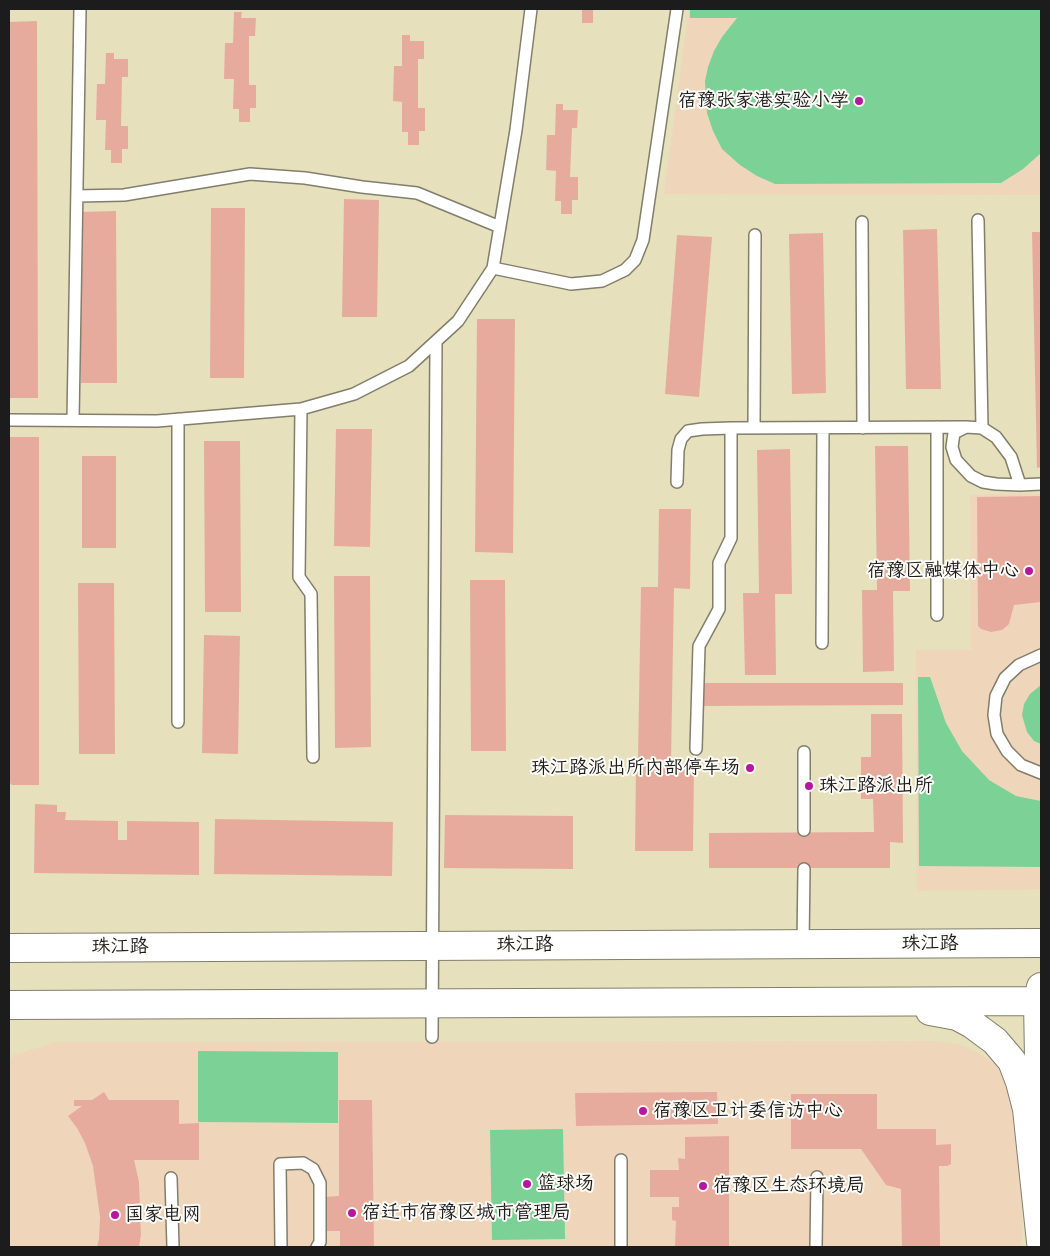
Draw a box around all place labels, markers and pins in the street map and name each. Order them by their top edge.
place label: 宿豫张家港实验小学 [678,90,849,112]
marker: 宿豫张家港实验小学 [853,95,865,107]
place label: 宿豫区融媒体中心 [867,560,1019,582]
marker: 宿豫区融媒体中心 [1023,565,1035,577]
place label: 珠江路派出所内部停车场 [531,757,740,779]
marker: 珠江路派出所内部停车场 [744,762,756,774]
place label: 珠江路派出所 [819,775,933,797]
marker: 珠江路派出所 [803,780,815,792]
place label: 宿豫区卫计委信访中心 [653,1100,843,1122]
marker: 宿豫区卫计委信访中心 [637,1105,649,1117]
place label: 篮球场 [537,1173,594,1195]
place label: 宿豫区生态环境局 [713,1175,865,1197]
marker: 篮球场 [521,1178,533,1190]
marker: 宿豫区生态环境局 [697,1180,709,1192]
place label: 宿迁市宿豫区城市管理局 [362,1202,571,1224]
place label: 国家电网 [125,1204,201,1226]
marker: 宿迁市宿豫区城市管理局 [346,1207,358,1219]
marker: 国家电网 [109,1209,121,1221]

